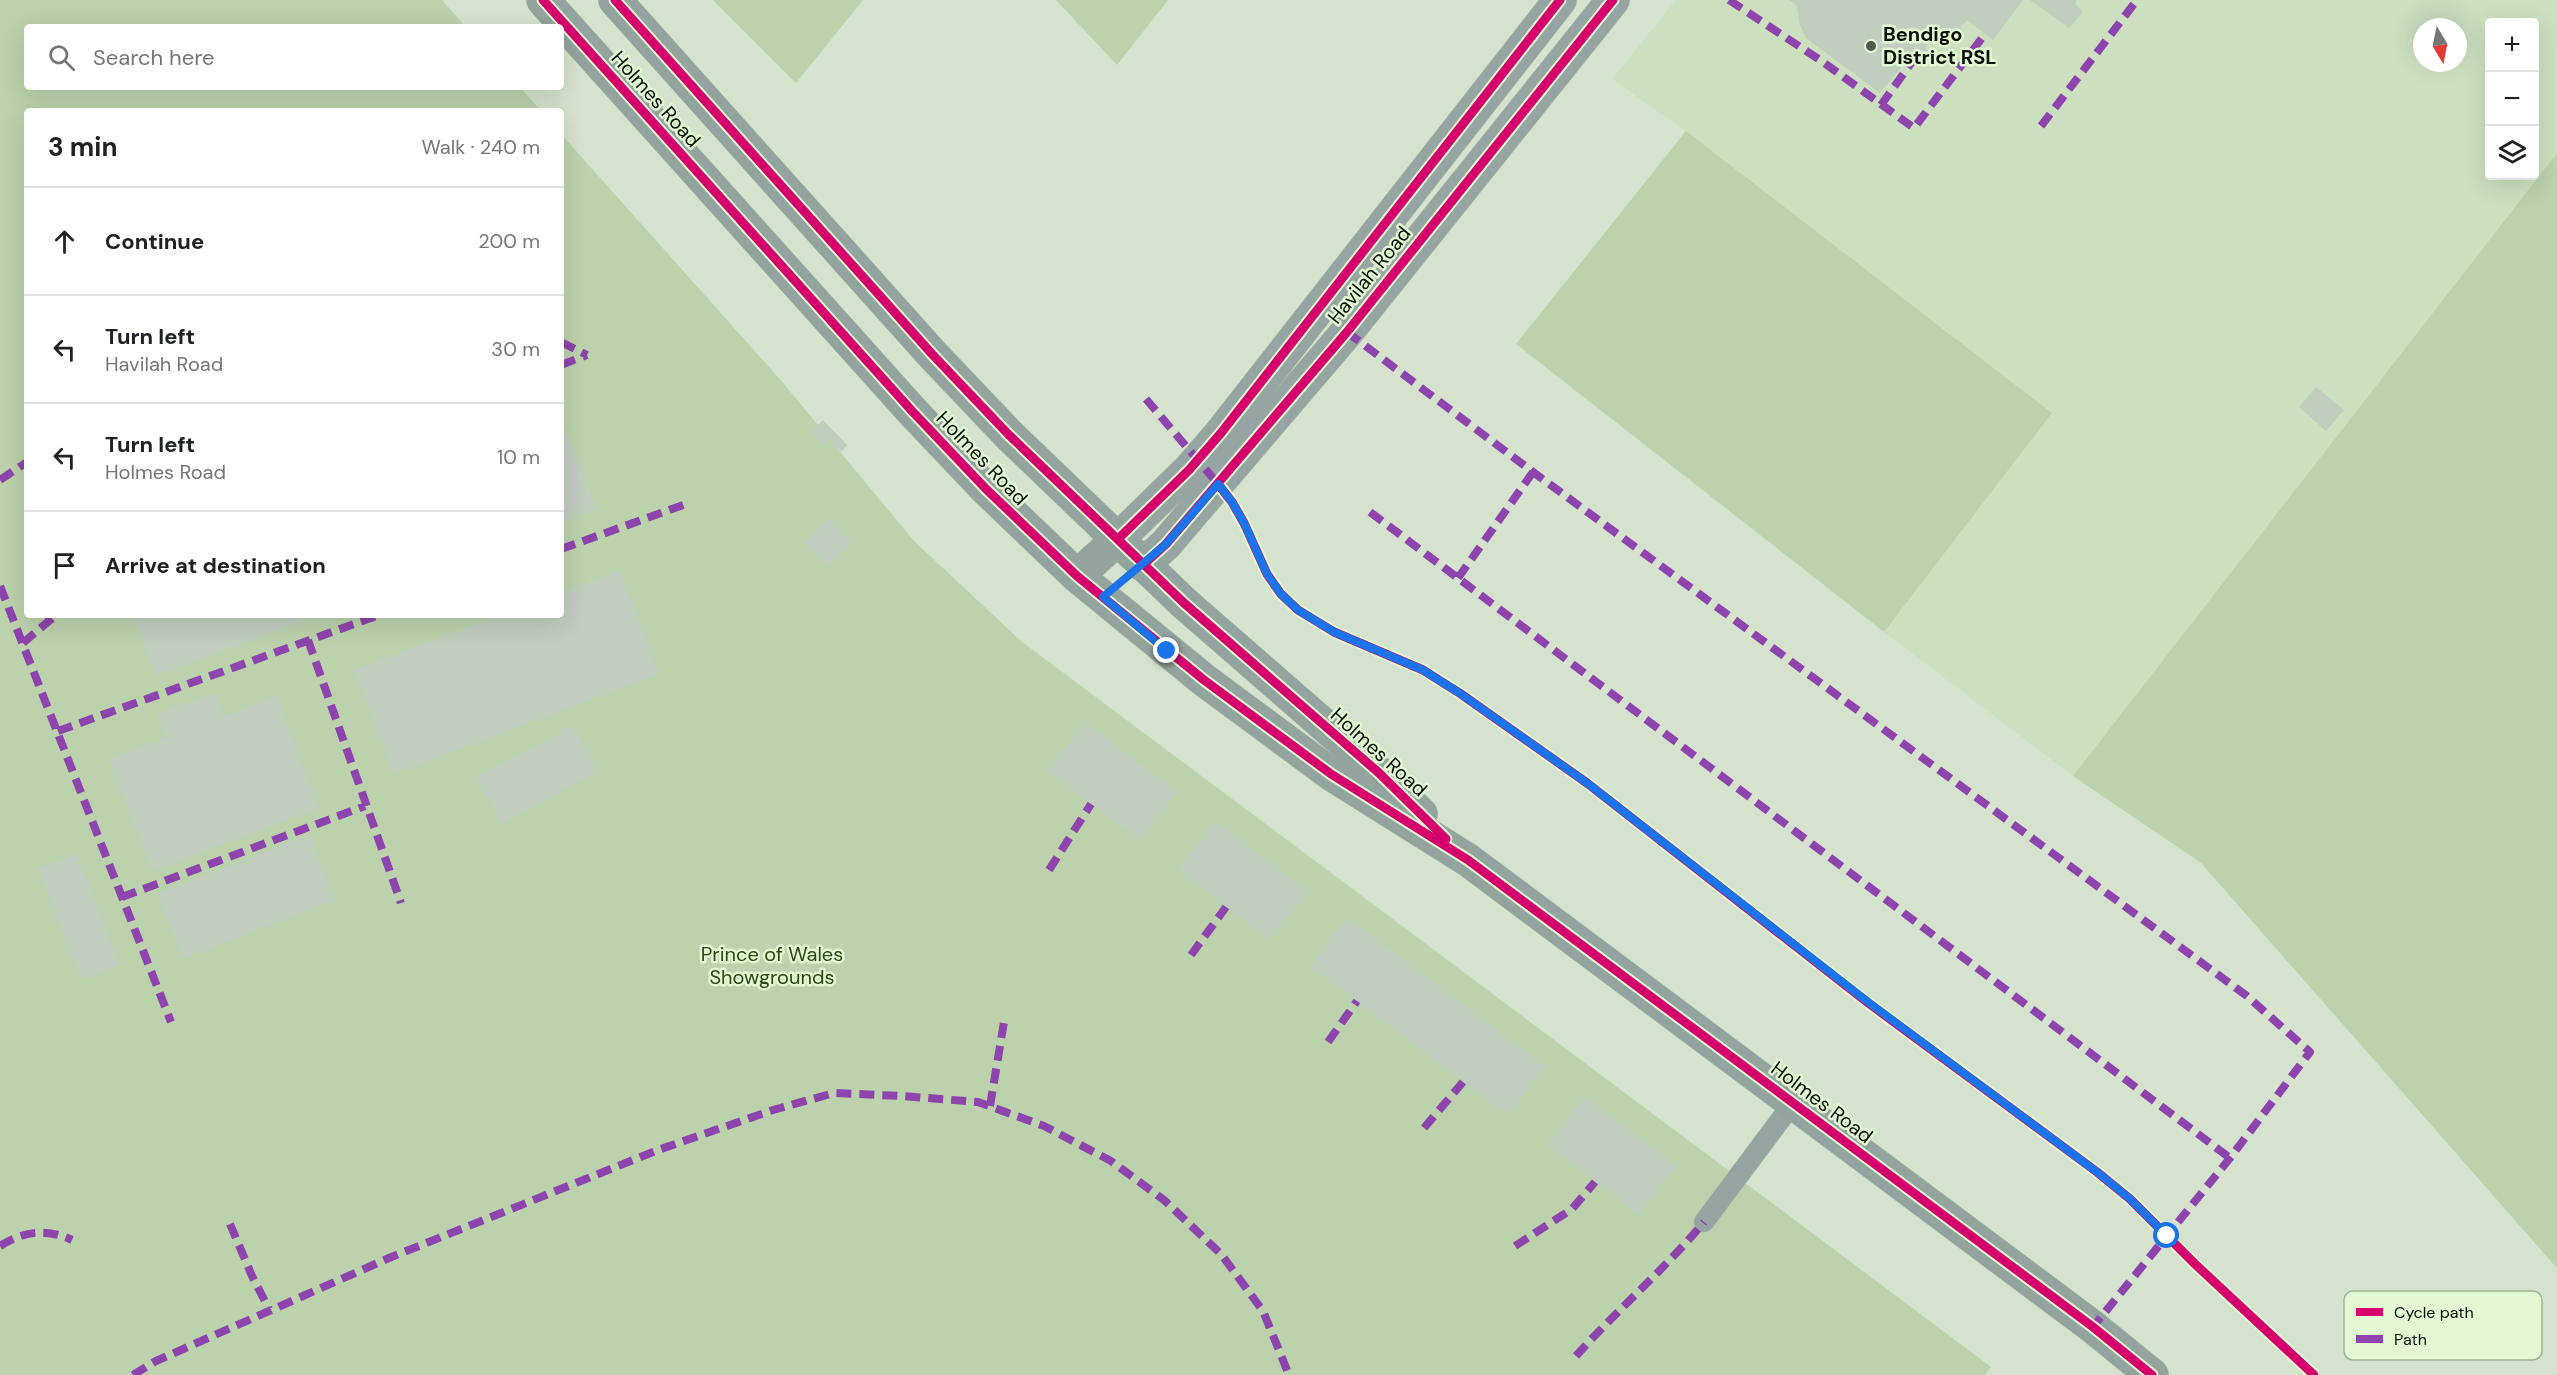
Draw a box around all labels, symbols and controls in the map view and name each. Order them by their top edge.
north arrow [2413,18,2467,72]
map controls [2485,18,2539,180]
button: + [2485,18,2539,72]
place label: Bendigo District RSL [1883,21,1997,70]
search box [24,24,564,90]
marker: Bendigo District RSL [1864,39,1878,53]
icon: search [45,41,78,74]
text: Search here [93,43,214,72]
street label: Holmes Road [606,45,706,153]
button: − [2485,72,2539,126]
button: layers [2485,126,2539,180]
text: 3 min [48,130,117,164]
text: Walk · 240 m [421,134,540,160]
street label: Havilah Road [1322,221,1416,329]
icon: ahead [48,225,81,258]
text: Continue [105,227,204,256]
text: 200 m [478,228,540,254]
text: Turn left [105,322,195,351]
icon: left [48,333,81,366]
text: 30 m [491,336,540,362]
text: Havilah Road [105,351,223,377]
street label: Holmes Road [931,405,1033,511]
text: Turn left [105,430,195,459]
icon: left [48,441,81,474]
text: 10 m [497,444,540,470]
text: Holmes Road [105,459,226,485]
icon: arrive [48,549,81,582]
text: Arrive at destination [105,551,326,580]
route end [1153,637,1179,663]
street label: Holmes Road [1325,702,1433,802]
park label: Prince of Wales Showgrounds [701,941,843,990]
street label: Holmes Road [1766,1055,1878,1149]
route start [2153,1222,2179,1248]
legend [2344,1291,2542,1360]
text: Cycle path [2394,1302,2474,1323]
text: Path [2394,1329,2427,1350]

